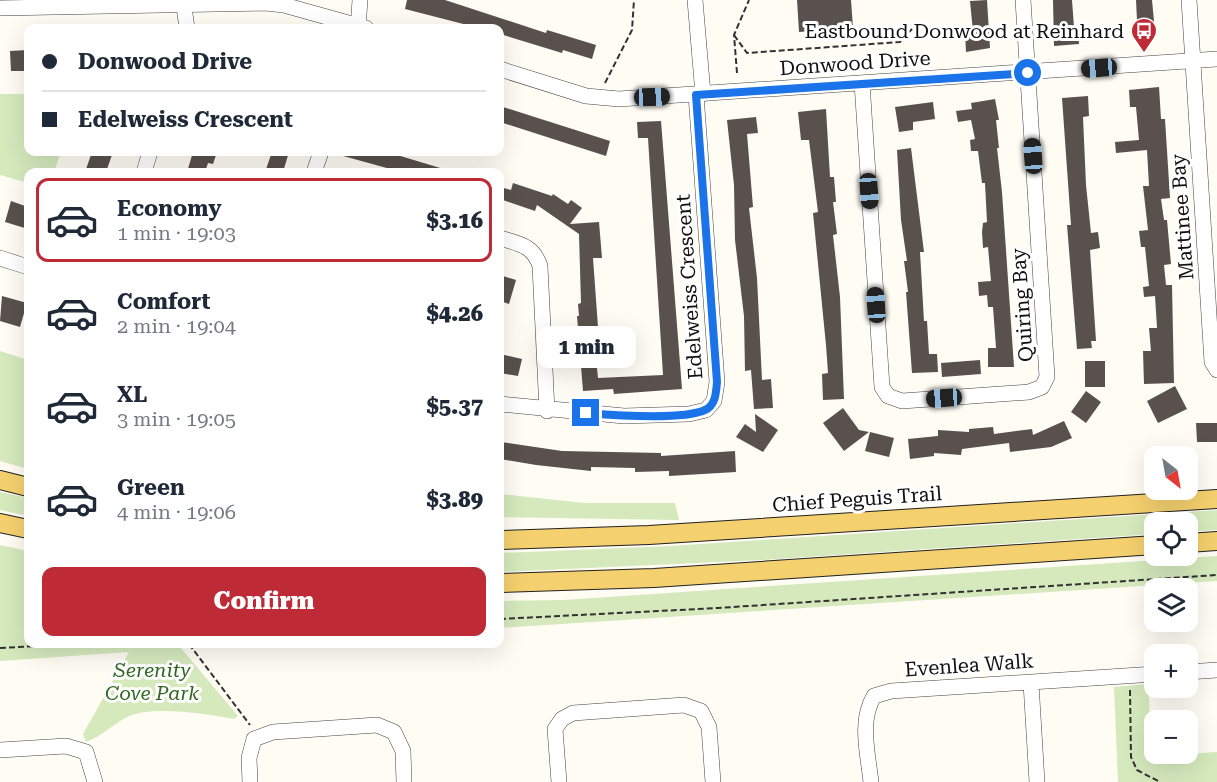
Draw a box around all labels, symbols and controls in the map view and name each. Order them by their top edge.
bus stop icon: Eastbound Donwood at Reinhard [1129,16,1159,54]
place label: Eastbound Donwood at Reinhard [804,19,1124,43]
street label: Donwood Drive [779,46,931,80]
text: Donwood Drive [78,49,252,74]
car [1080,58,1118,78]
route start [1014,59,1041,86]
car [634,87,670,107]
text: Edelweiss Crescent [78,107,293,132]
car [1023,137,1043,175]
street label: Mattinee Bay [1166,153,1198,281]
car [859,172,879,210]
icon: car [45,193,99,247]
street label: Edelweiss Crescent [671,193,707,380]
text: Economy [117,196,221,221]
text: $3.16 [426,208,483,233]
text: 1 min · 19:03 [117,221,236,245]
street label: Quiring Bay [1006,247,1038,363]
icon: car [45,286,99,340]
car [866,286,886,324]
text: Comfort [117,289,210,314]
text: $4.26 [426,301,483,326]
text: 2 min · 19:04 [117,314,236,338]
callout: 1 min [536,326,636,368]
text: 1 min [558,335,615,359]
icon: car [45,379,99,433]
text: XL [117,382,147,407]
car [925,388,963,408]
text: $5.37 [426,394,483,419]
route end [572,399,599,426]
text: 3 min · 19:05 [117,407,236,431]
north arrow [1144,446,1198,500]
map controls [1144,446,1198,764]
icon: car [45,472,99,526]
text: Green [117,475,185,500]
street label: Chief Peguis Trail [771,481,943,517]
text: $3.89 [426,487,483,512]
text: 4 min · 19:06 [117,500,236,524]
button: locate [1144,512,1198,566]
button: Confirm [42,567,486,636]
button: layers [1144,578,1198,632]
button: + [1144,644,1198,698]
street label: Evenlea Walk [904,648,1035,681]
park label: Serenity Cove Park [105,658,199,705]
button: − [1144,710,1198,764]

